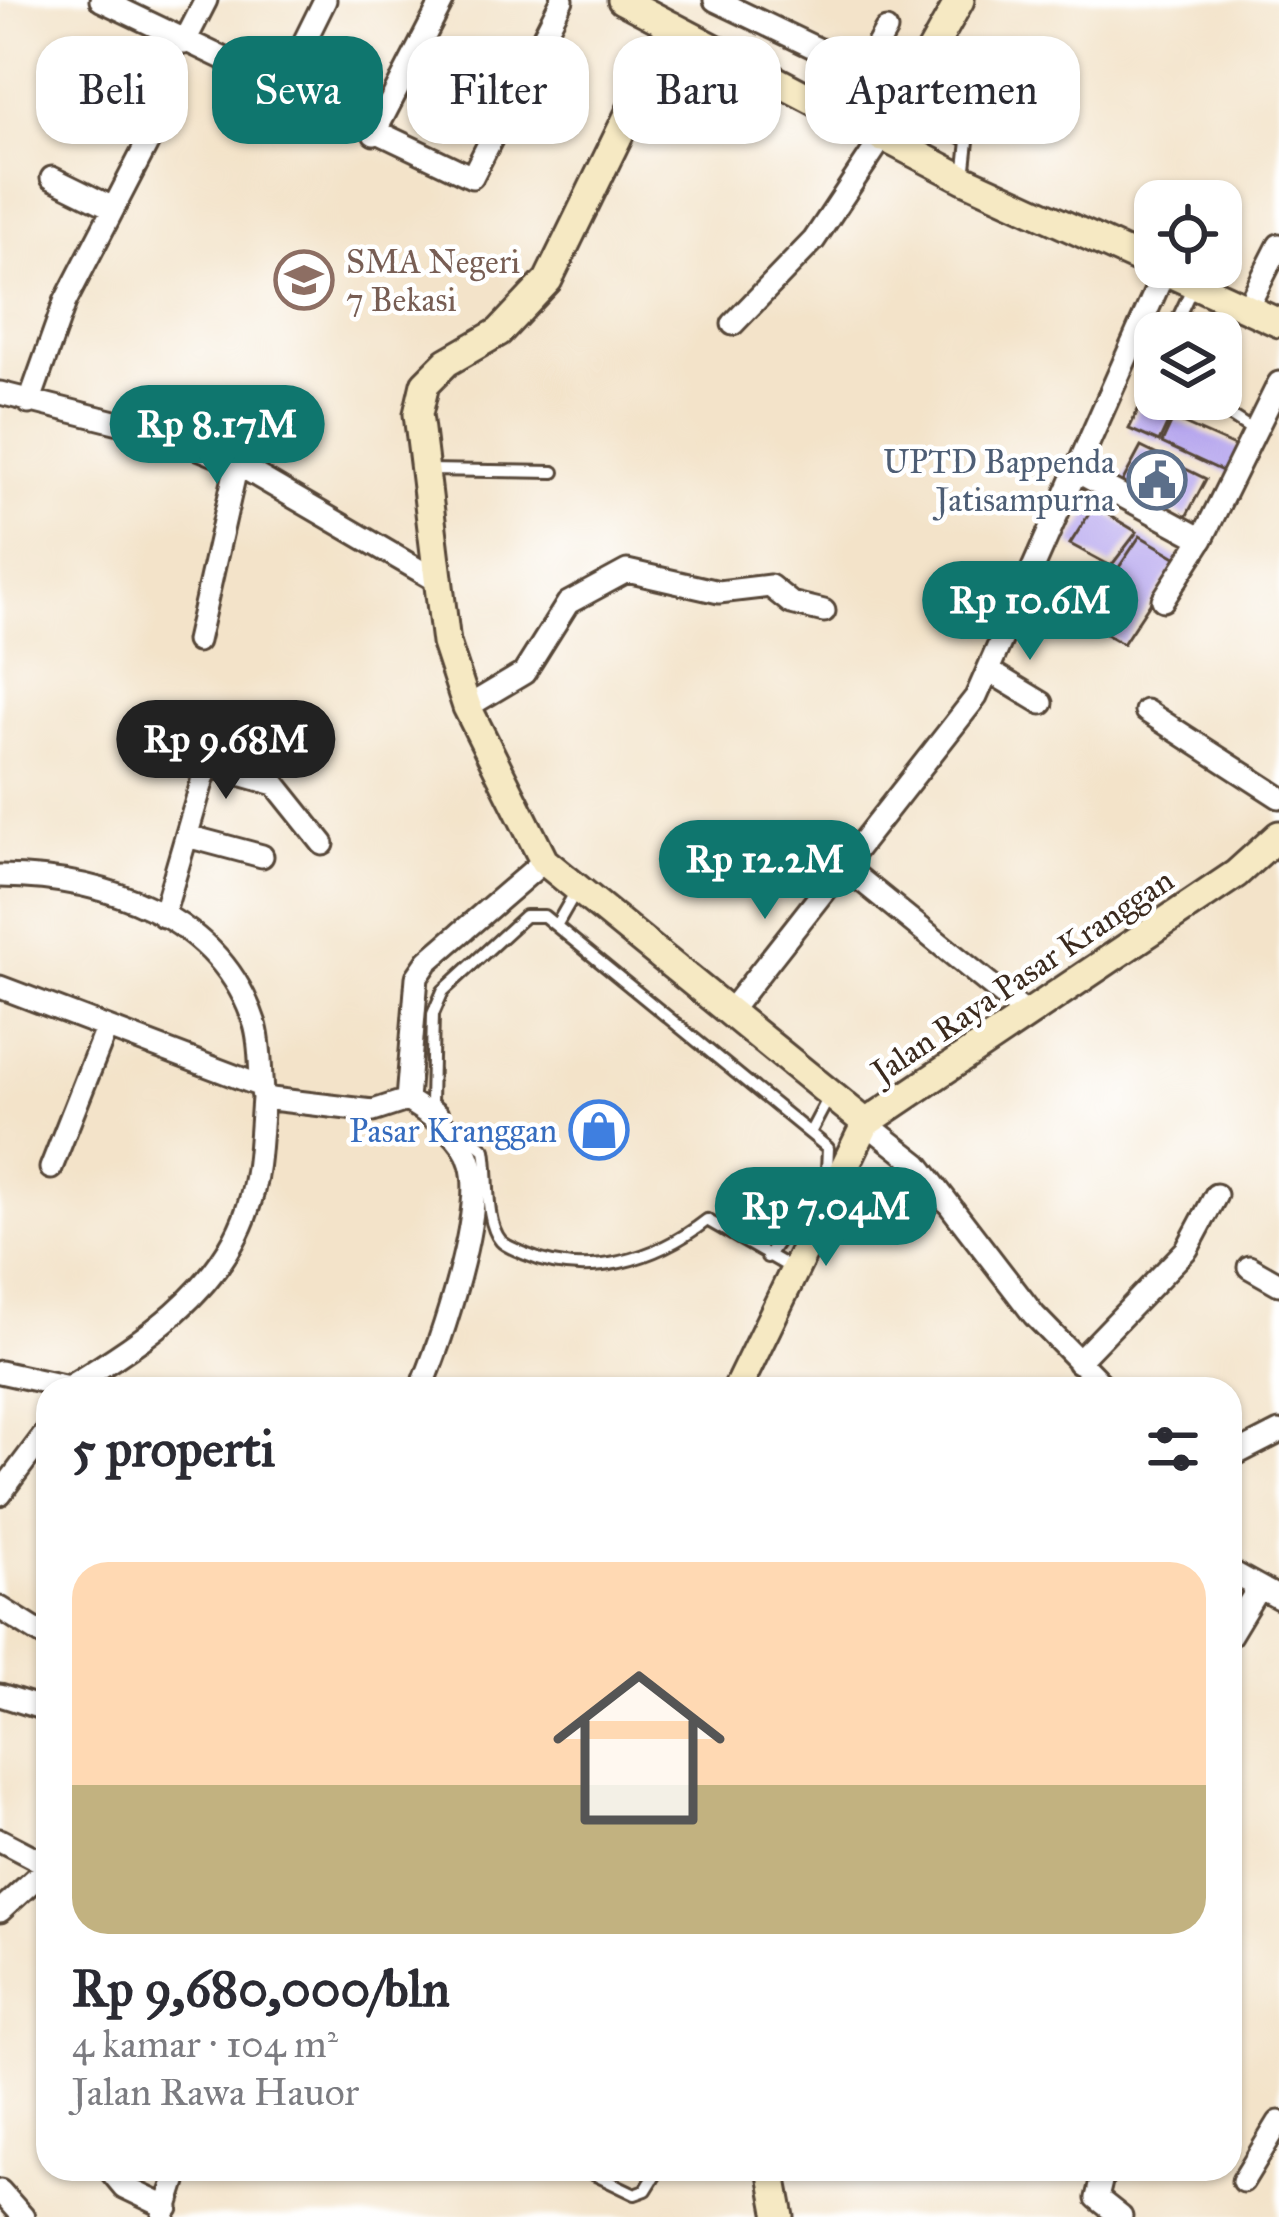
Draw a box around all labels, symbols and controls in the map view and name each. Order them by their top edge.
chip: Beli [36,36,188,144]
chip: Sewa [212,36,383,144]
chip: Filter [407,36,589,144]
chip: Baru [613,36,781,144]
chip: Apartemen [805,36,1080,144]
map controls [1134,180,1242,420]
button: locate [1134,180,1242,288]
place label: SMA Negeri 7 Bekasi [346,242,520,320]
school or university icon: SMA Negeri 7 Bekasi [273,249,335,311]
button: layers [1134,312,1242,420]
pin: Rp 8.17M [93,385,341,487]
text: Rp 8.17M [137,400,297,448]
place label: UPTD Bappenda Jatisampurna [883,442,1115,521]
public building icon: UPTD Bappenda Jatisampurna [1126,449,1188,511]
pin: Rp 10.6M [906,561,1154,663]
text: Rp 10.6M [949,576,1111,624]
pin: Rp 9.68M [102,700,350,802]
text: Rp 9.68M [143,715,309,763]
pin: Rp 12.2M [641,820,889,922]
text: Rp 12.2M [686,835,844,883]
street label: Jalan Raya Pasar Kranggan [862,860,1182,1094]
shop icon: Pasar Kranggan [568,1099,630,1161]
place label: Pasar Kranggan [349,1111,557,1151]
pin: Rp 7.04M [702,1167,950,1269]
text: Rp 7.04M [742,1182,910,1230]
icon: filters [1140,1416,1206,1482]
text: 5 properti [72,1418,275,1480]
icon: home [531,1640,747,1856]
text: Rp 9,680,000/bln [72,1958,450,2020]
text: 4 kamar · 104 m² [72,2020,338,2068]
text: Jalan Rawa Hauor [72,2068,359,2116]

